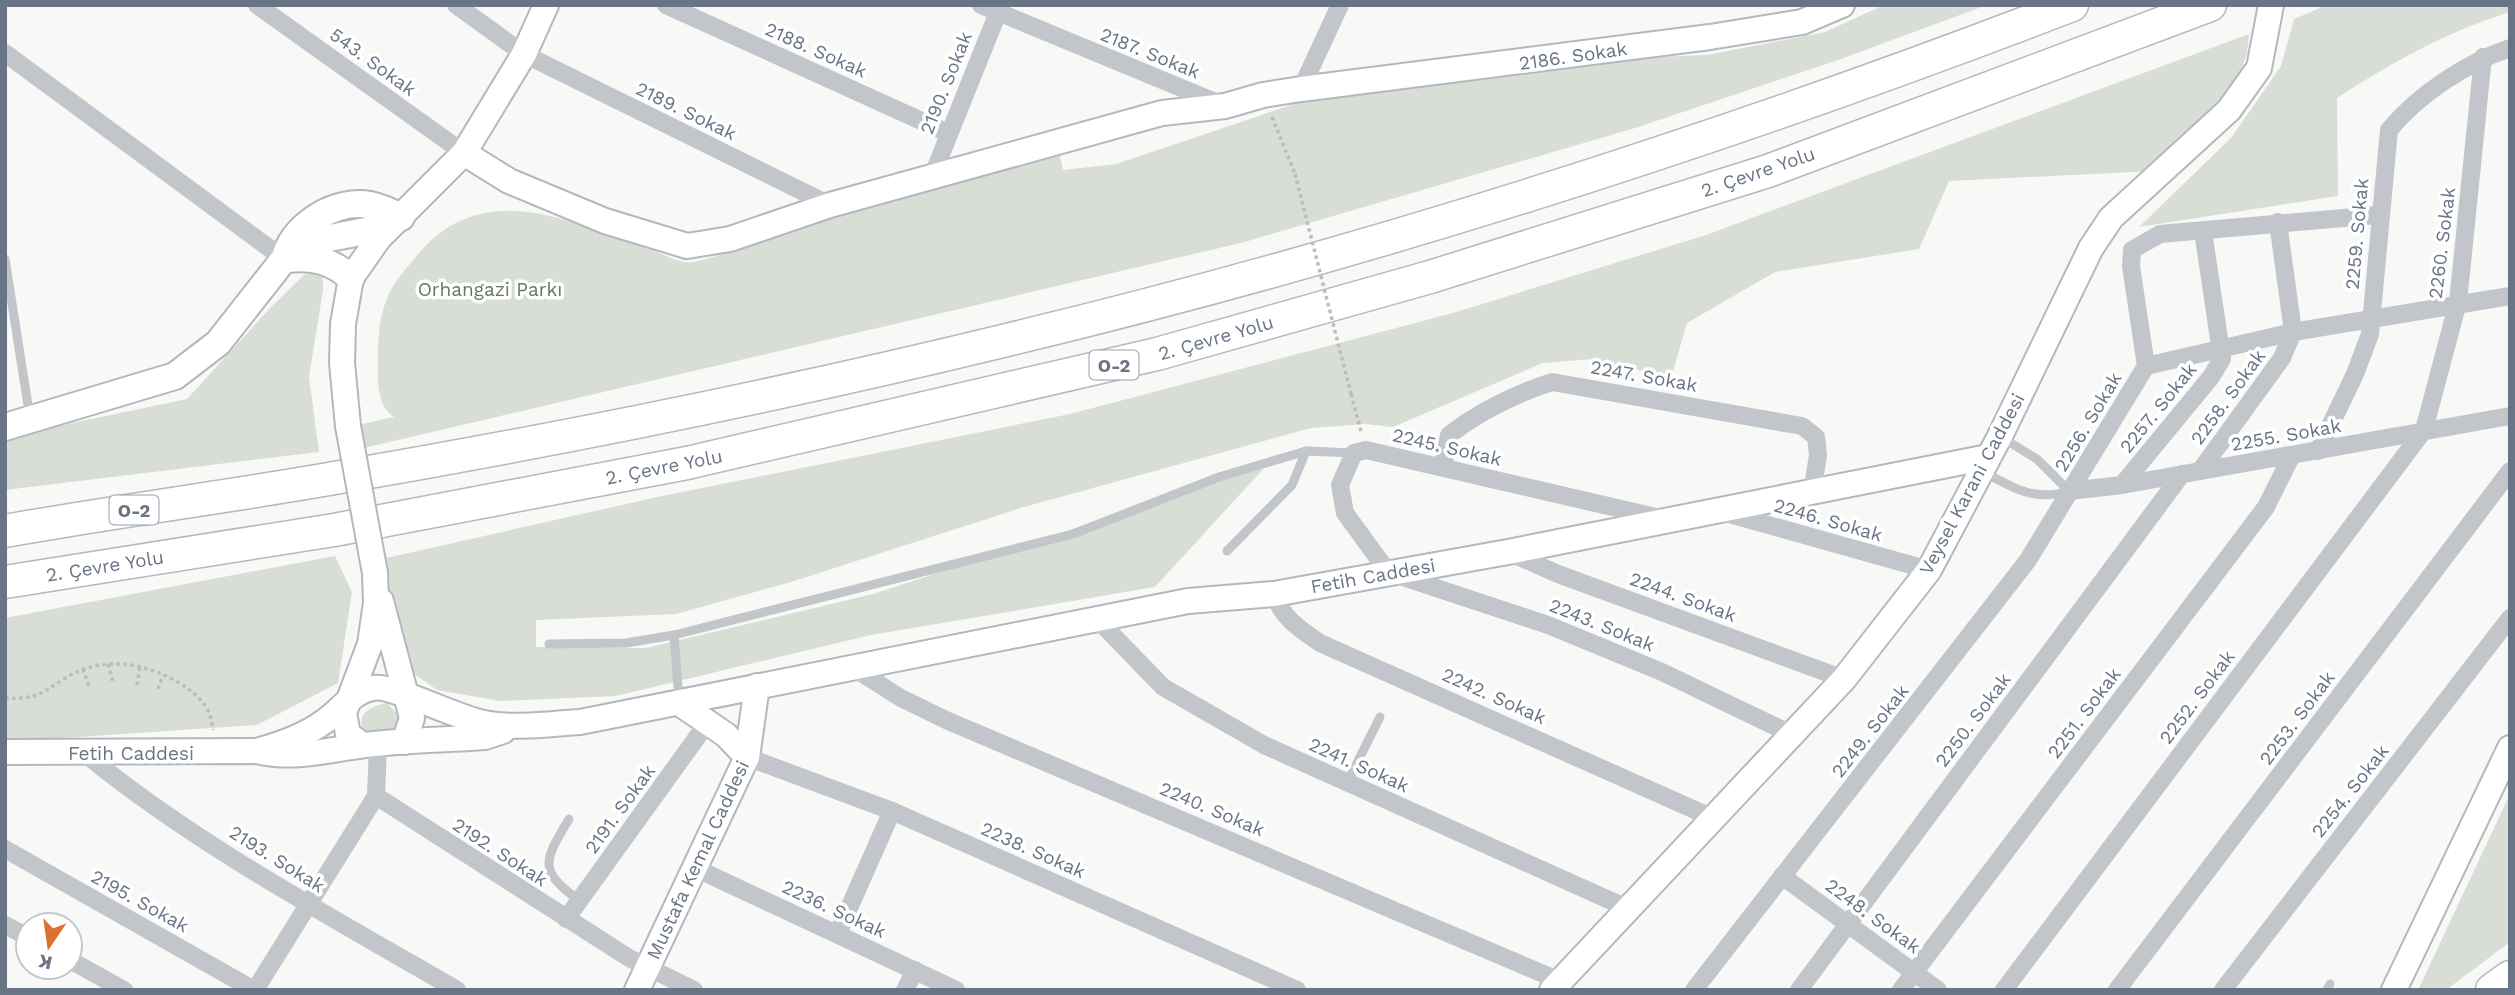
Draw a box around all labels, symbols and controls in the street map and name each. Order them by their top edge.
street label: 2188. Sokak [761,17,871,83]
street label: 543. Sokak [325,23,421,101]
street label: 2187. Sokak [1097,23,1203,84]
street label: 2190. Sokak [915,28,977,138]
street label: 2186. Sokak [1517,37,1629,75]
street label: 2189. Sokak [632,77,740,145]
street label: 2. Çevre Yolu [1698,142,1818,202]
street label: 2259. Sokak [2341,177,2373,291]
street label: 2260. Sokak [2424,186,2460,300]
park label: Orhangazi Parkı [418,278,562,301]
street label: 2. Çevre Yolu [1156,311,1276,365]
street label: 2258. Sokak [2186,345,2270,449]
road number: O-2 [1090,351,1138,380]
street label: 2247. Sokak [1589,355,1700,397]
street label: 2257. Sokak [2115,358,2201,458]
street label: 2256. Sokak [2049,368,2127,476]
street label: Veysel Karani Caddesi [1914,389,2030,579]
street label: 2255. Sokak [2229,414,2343,456]
street label: 2245. Sokak [1390,423,1504,471]
street label: 2. Çevre Yolu [604,444,724,490]
street label: 2246. Sokak [1771,494,1885,547]
road number: O-2 [110,496,158,524]
street label: 2. Çevre Yolu [45,545,165,587]
street label: Fetih Caddesi [1309,554,1437,598]
street label: 2244. Sokak [1627,567,1740,627]
street label: 2243. Sokak [1546,593,1658,657]
street label: 2252. Sokak [2154,645,2240,748]
street label: 2242. Sokak [1438,663,1550,729]
street label: 2251. Sokak [2042,663,2126,763]
street label: 2253. Sokak [2254,666,2340,769]
street label: 2250. Sokak [1930,668,2016,772]
street label: 2249. Sokak [1826,680,1914,782]
street label: 2241. Sokak [1305,733,1413,797]
street label: 2254. Sokak [2307,740,2394,842]
street label: Fetih Caddesi [68,742,194,765]
street label: Mustafa Kemal Caddesi [642,757,754,963]
street label: 2191. Sokak [580,760,660,858]
street label: 2240. Sokak [1156,777,1268,842]
street label: 2192. Sokak [448,813,552,891]
street label: 2238. Sokak [977,817,1089,883]
street label: 2193. Sokak [225,821,329,898]
street label: 2195. Sokak [87,865,193,937]
street label: 2248. Sokak [1821,874,1925,958]
street label: 2236. Sokak [778,875,890,943]
north arrow [14,911,84,981]
text: K [36,949,54,975]

